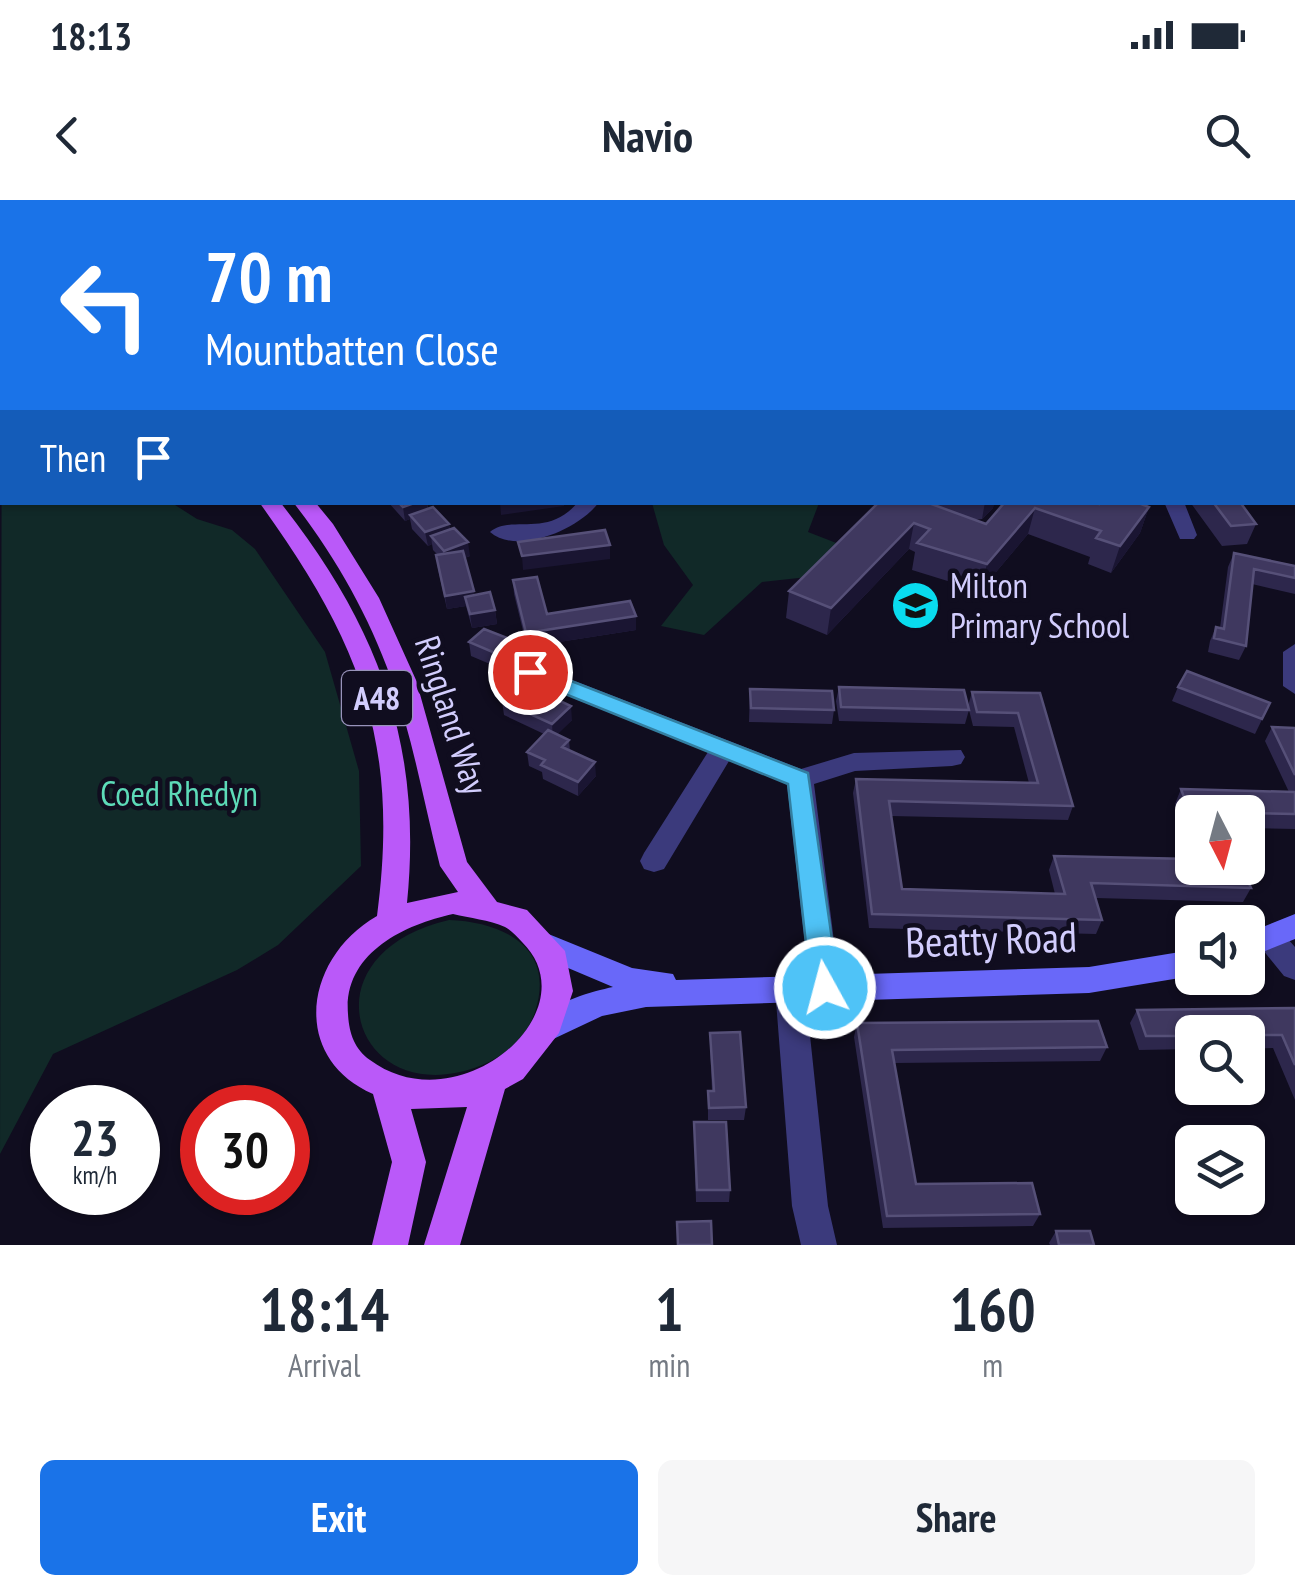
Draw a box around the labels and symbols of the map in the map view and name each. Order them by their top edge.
place label: Milton Primary School [950,562,1129,648]
school or university icon: Milton Primary School [889,579,941,631]
street label: Ringland Way [405,630,499,801]
pin [488,630,573,715]
road number: A48 [342,671,412,725]
park label: Coed Rhedyn [100,770,258,816]
north arrow [1175,795,1265,885]
street label: Beatty Road [904,909,1078,969]
position arrow [773,936,877,1040]
speed limit sign: 30 [180,1085,310,1215]

